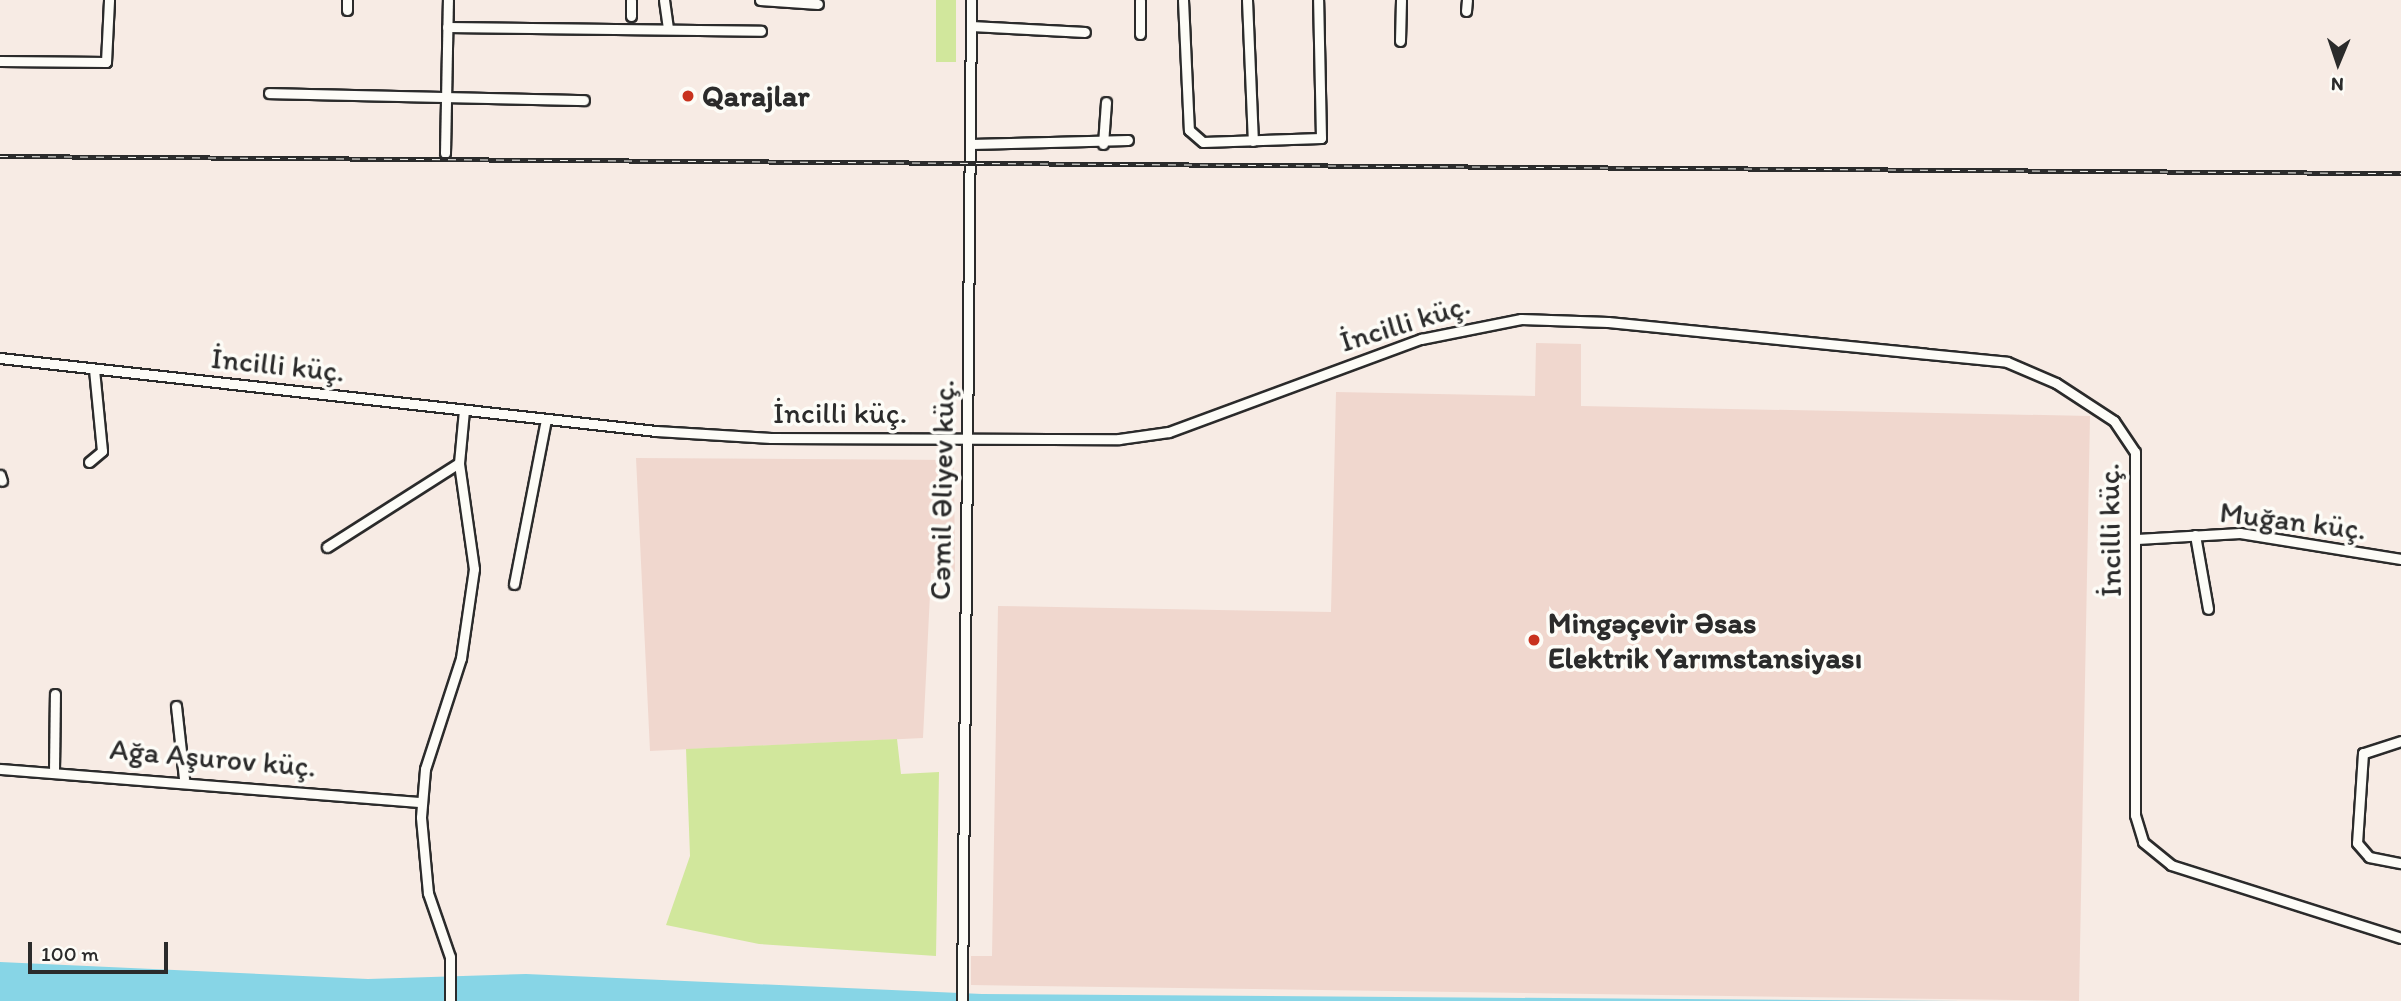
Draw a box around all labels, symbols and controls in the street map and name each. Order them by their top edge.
north arrow [2303,28,2373,98]
text: N [2330,73,2344,96]
place label: Qarajlar [702,78,809,114]
marker: Qarajlar [680,88,696,104]
street label: İncilli küç. [1335,286,1475,360]
street label: İncilli küç. [209,340,347,390]
street label: Cəmil Əliyev küç. [922,379,962,601]
street label: İncilli küç. [773,395,907,431]
street label: İncilli küç. [2091,462,2129,598]
street label: Muğan küç. [2218,494,2368,548]
place label: Mingəçevir Əsas Elektrik Yarımstansiyası [1548,605,1860,676]
marker: Mingəçevir Əsas Elektrik Yarımstansiyası [1526,632,1542,648]
street label: Ağa Aşurov küç. [108,731,318,785]
scale bar [32,928,172,972]
text: 100 m [41,941,99,966]

